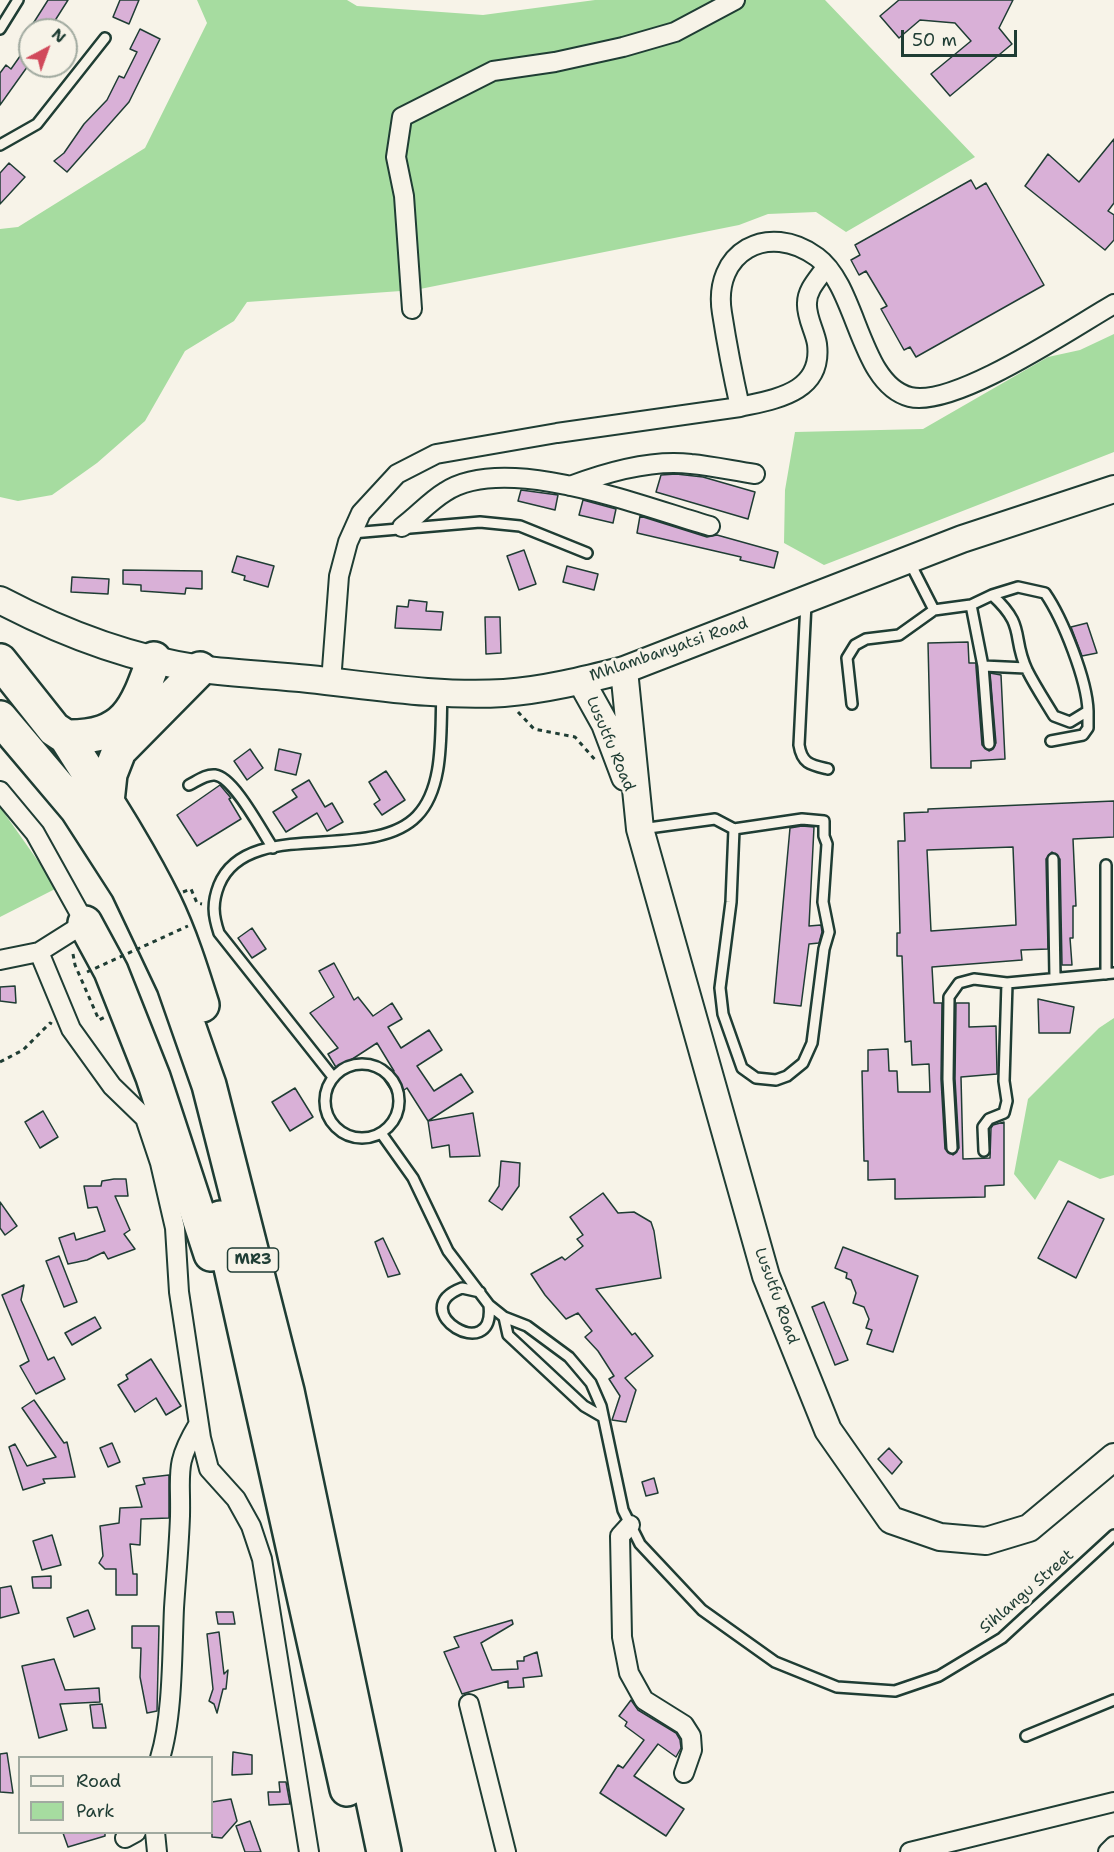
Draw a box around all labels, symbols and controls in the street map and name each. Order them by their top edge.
north arrow [18,18,78,78]
scale bar [904,18,1020,56]
text: N [47,23,71,48]
text: 50 m [912,28,957,52]
street label: Mhlambanyatsi Road [587,614,751,686]
street label: Lusutfu Road [581,694,639,794]
street label: Lusutfu Road [750,1245,802,1347]
road number: MR3 [228,1248,278,1272]
street label: Sihlangu Street [976,1546,1078,1638]
legend [18,1756,213,1834]
text: Road [76,1769,121,1793]
text: Park [76,1799,115,1823]

